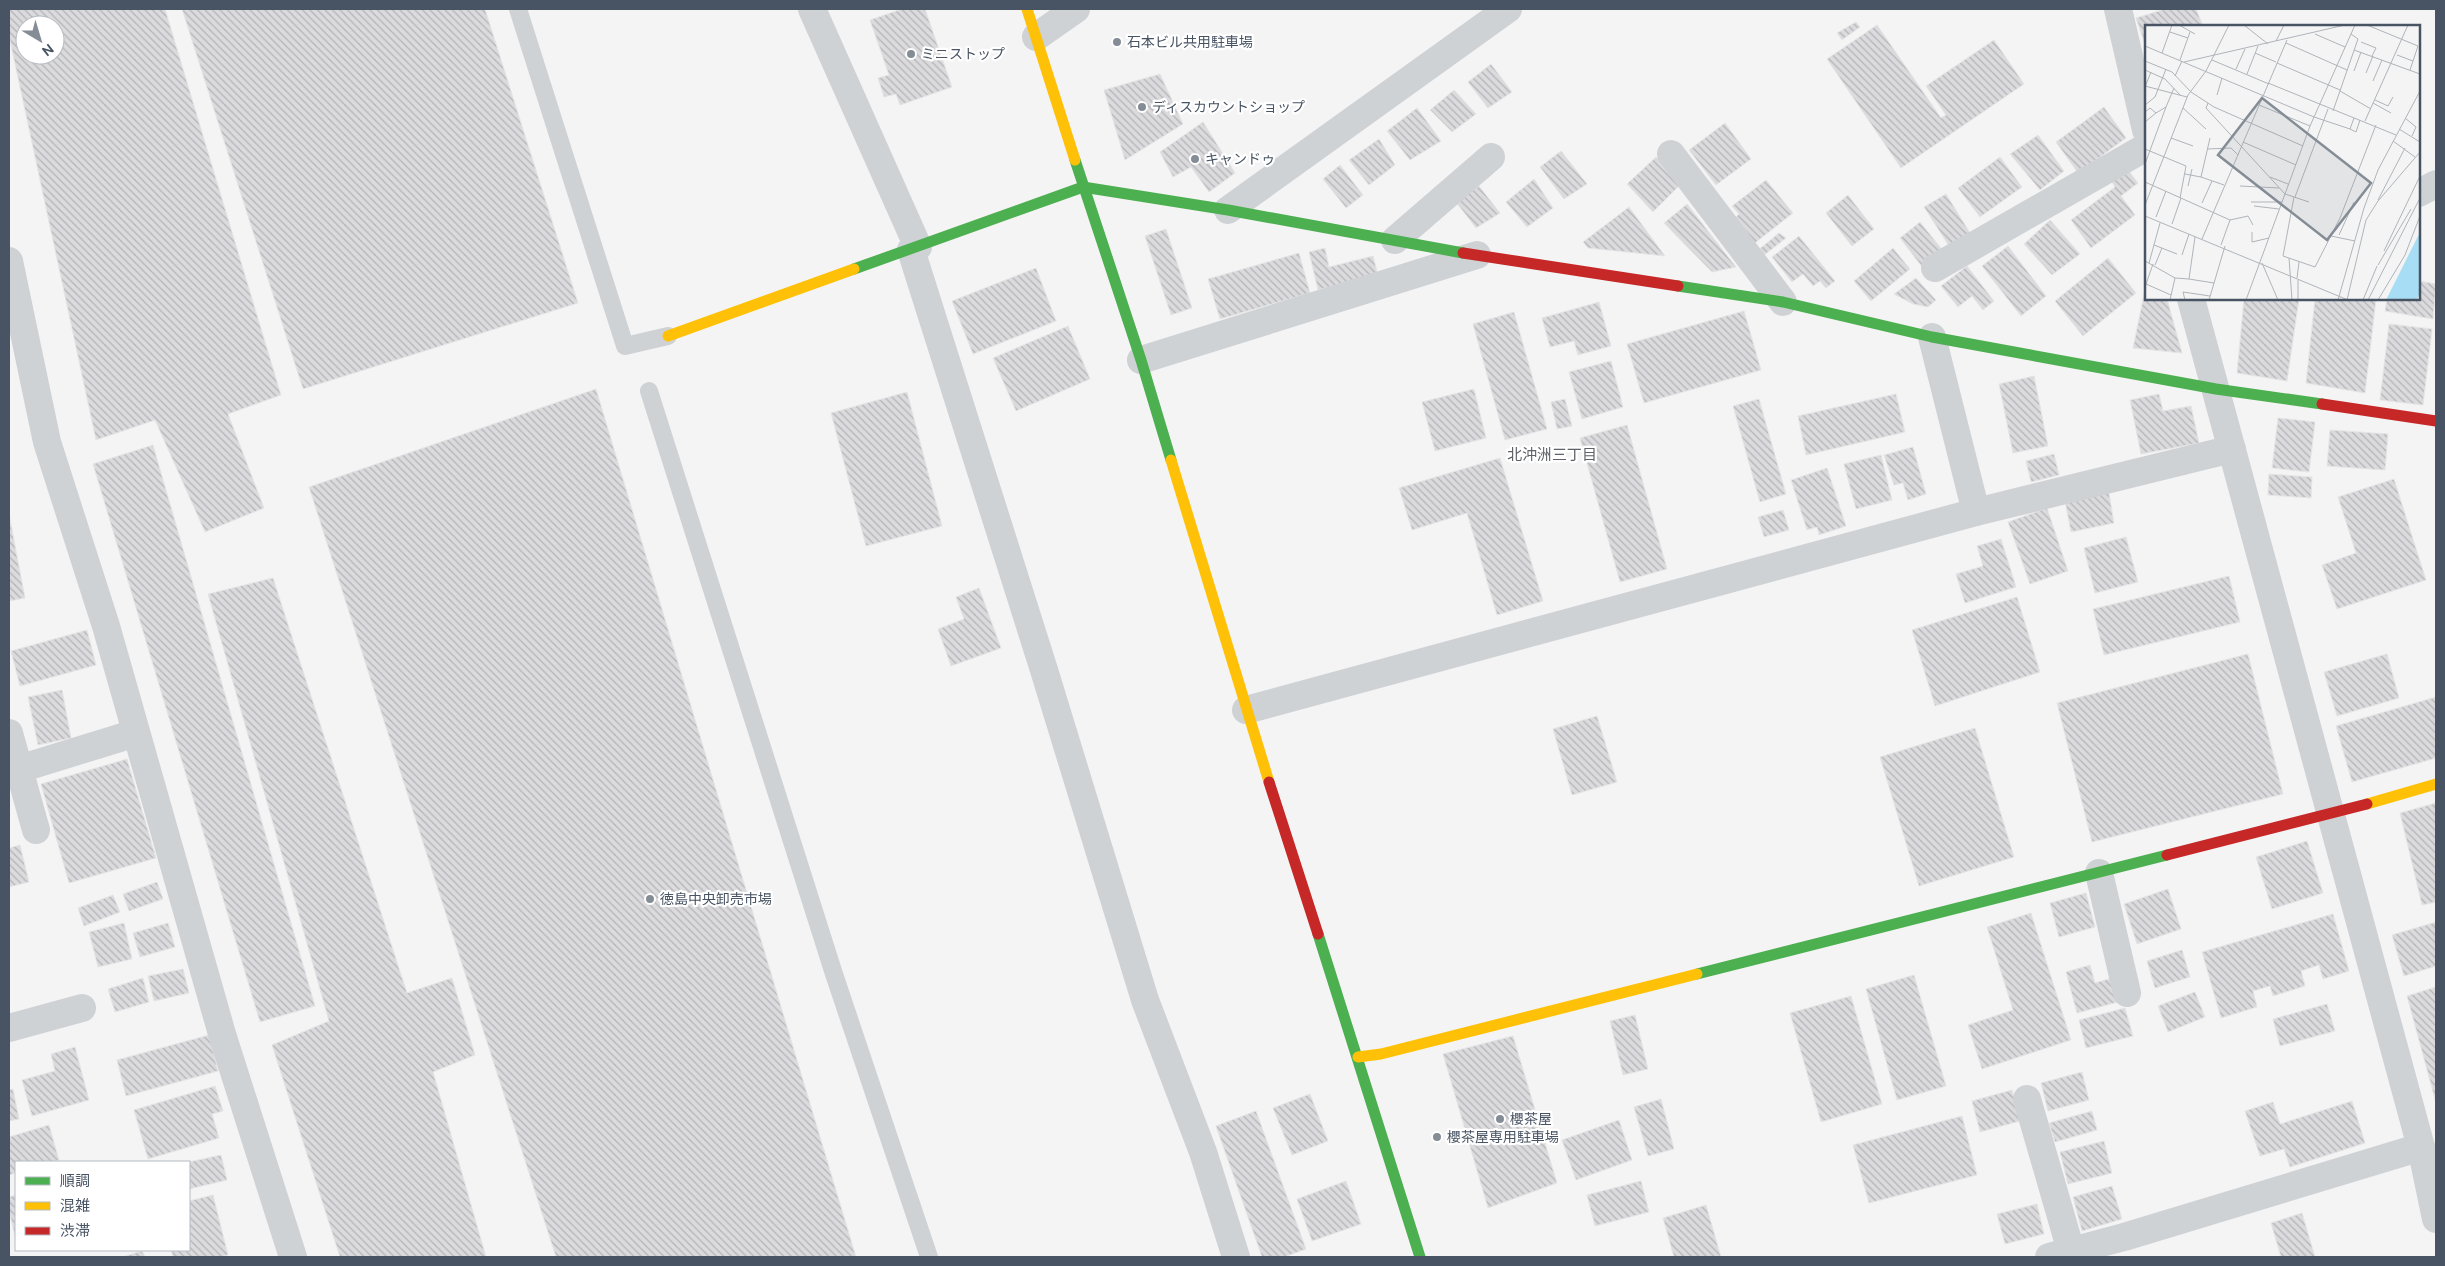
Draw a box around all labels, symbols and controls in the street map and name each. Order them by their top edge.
north arrow [15,15,65,65]
inset map [2145,25,2420,300]
place label: 石本ビル共用駐車場 [1127,34,1253,50]
marker: 石本ビル共用駐車場 [1111,36,1123,48]
text: N [39,41,57,60]
place label: ミニストップ [921,46,1005,62]
marker: ミニストップ [905,48,917,60]
place label: ディスカウントショップ [1152,99,1305,115]
marker: ディスカウントショップ [1136,101,1148,113]
place label: キャンドゥ [1205,151,1275,167]
marker: キャンドゥ [1189,153,1201,165]
district label: 北沖洲三丁目 [1507,446,1597,463]
place label: 徳島中央卸売市場 [660,891,772,907]
marker: 徳島中央卸売市場 [644,893,656,905]
place label: 櫻茶屋 [1510,1111,1552,1127]
marker: 櫻茶屋 [1494,1113,1506,1125]
place label: 櫻茶屋専用駐車場 [1447,1129,1559,1145]
marker: 櫻茶屋専用駐車場 [1431,1131,1443,1143]
legend [15,1161,190,1251]
text: 順調 [60,1172,90,1189]
text: 混雑 [60,1197,90,1214]
text: 渋滞 [60,1222,90,1239]

